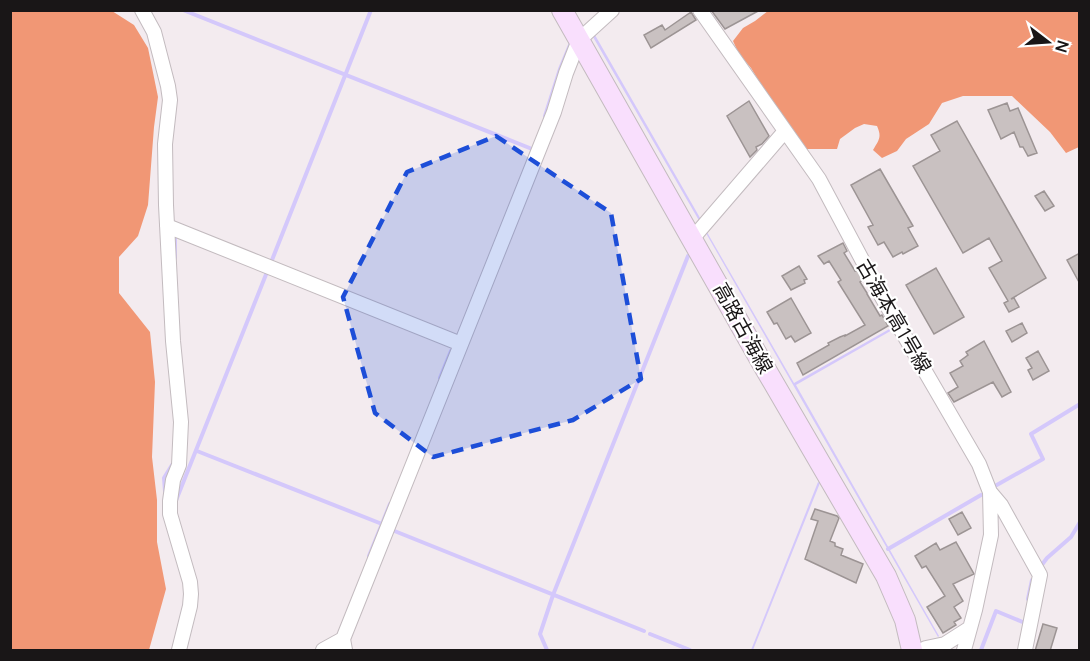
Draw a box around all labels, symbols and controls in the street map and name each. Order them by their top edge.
north arrow [1018,12,1078,72]
text: N [1050,38,1075,55]
street label: 古海本高1号線 [851,254,938,378]
street label: 高路古海線 [707,277,779,378]

